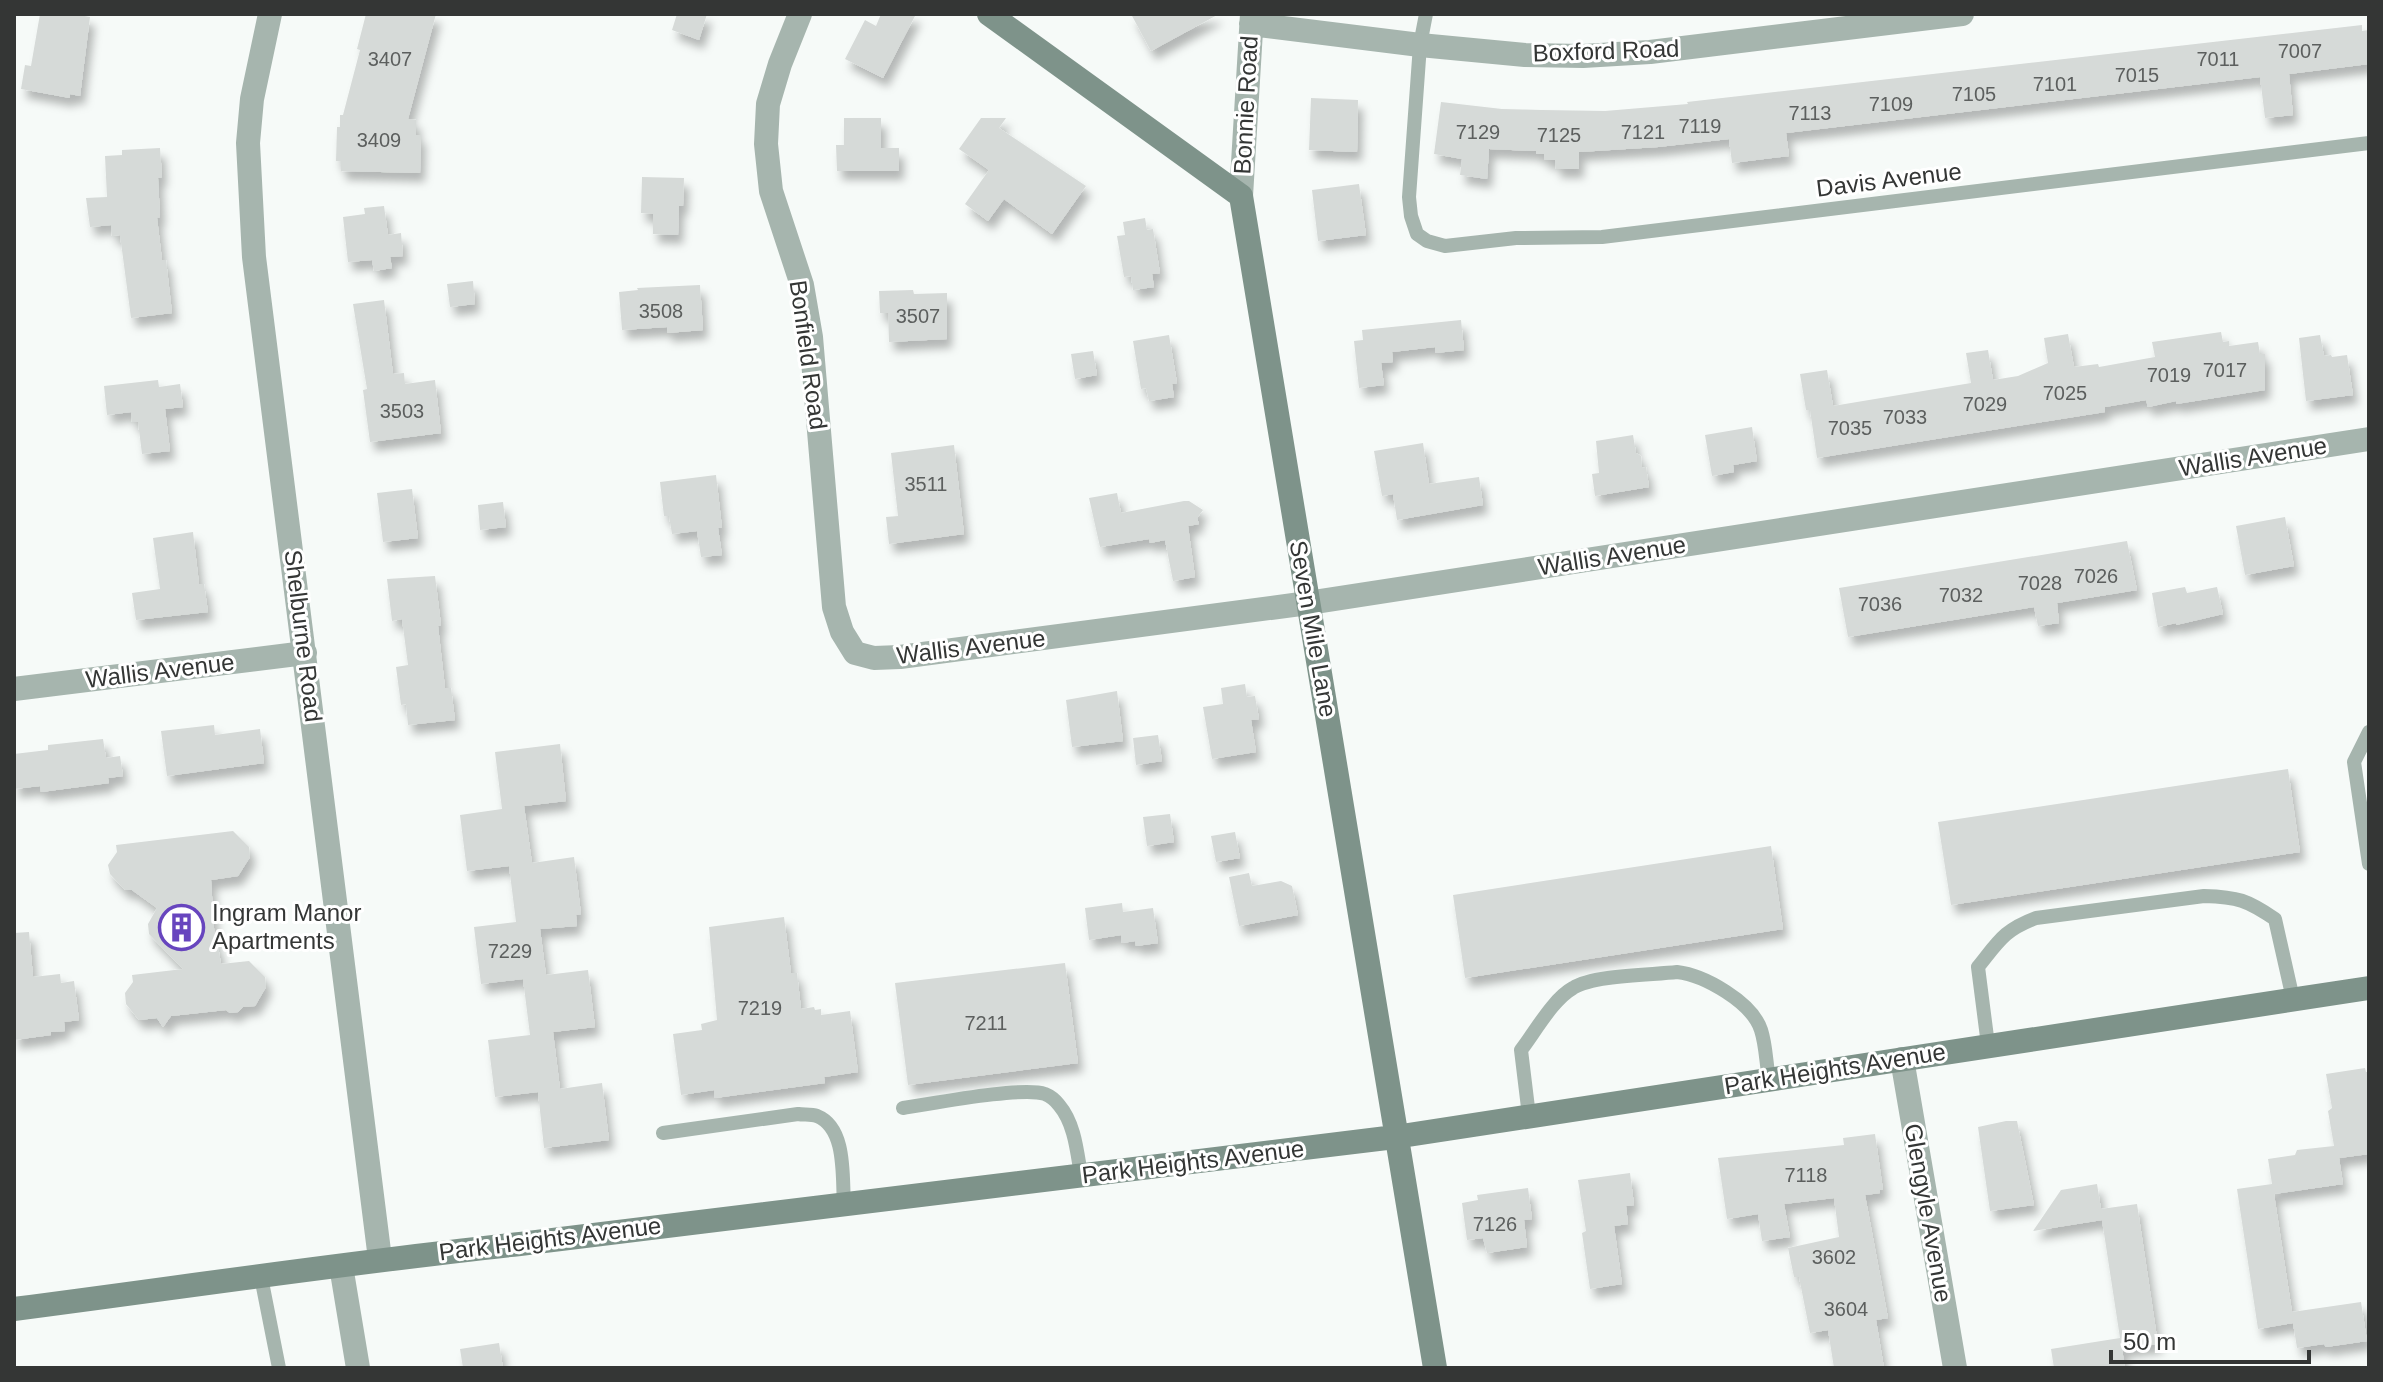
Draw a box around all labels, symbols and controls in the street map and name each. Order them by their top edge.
street label: Boxford Road [1532,34,1680,67]
street label: Bonnie Road [1228,35,1263,175]
house number: 7007 [2278,40,2322,62]
house number: 3407 [368,48,412,70]
house number: 7011 [2196,48,2240,70]
house number: 7015 [2115,64,2159,86]
house number: 7101 [2033,73,2077,95]
house number: 7105 [1952,83,1996,105]
house number: 7109 [1869,93,1913,115]
house number: 7113 [1788,102,1832,124]
house number: 7119 [1678,115,1722,137]
house number: 7129 [1456,121,1500,143]
house number: 7121 [1621,121,1665,143]
house number: 7125 [1537,124,1581,146]
house number: 3409 [357,129,401,151]
street label: Davis Avenue [1815,157,1963,202]
street label: Bonfield Road [785,278,832,431]
house number: 3508 [639,300,683,322]
house number: 3507 [896,305,940,327]
house number: 7017 [2203,359,2247,381]
house number: 7019 [2147,364,2191,386]
house number: 7025 [2043,382,2087,404]
house number: 7029 [1963,393,2007,415]
house number: 3503 [380,400,424,422]
house number: 7033 [1883,406,1927,428]
house number: 7035 [1828,417,1872,439]
street label: Wallis Avenue [2177,431,2329,482]
house number: 3511 [904,473,948,495]
street label: Wallis Avenue [1536,530,1688,581]
street label: Seven Mile Lane [1285,539,1342,719]
street label: Shelburne Road [280,548,327,724]
house number: 7026 [2074,565,2118,587]
house number: 7028 [2018,572,2062,594]
house number: 7032 [1939,584,1983,606]
house number: 7036 [1858,593,1902,615]
street label: Wallis Avenue [895,624,1047,669]
street label: Wallis Avenue [84,648,236,693]
place label: Ingram Manor Apartments [212,899,361,954]
building icon: Ingram Manor Apartments [157,903,205,951]
house number: 7229 [488,940,532,962]
house number: 7219 [738,997,782,1019]
house number: 7211 [964,1012,1008,1034]
street label: Park Heights Avenue [1722,1038,1948,1099]
street label: Glengyle Avenue [1899,1121,1958,1304]
street label: Park Heights Avenue [1080,1134,1306,1189]
house number: 7118 [1784,1164,1828,1186]
street label: Park Heights Avenue [437,1211,663,1266]
house number: 7126 [1473,1213,1517,1235]
house number: 3602 [1812,1246,1856,1268]
house number: 3604 [1824,1298,1868,1320]
scale bar [2111,1314,2309,1364]
text: 50 m [2123,1328,2176,1355]

